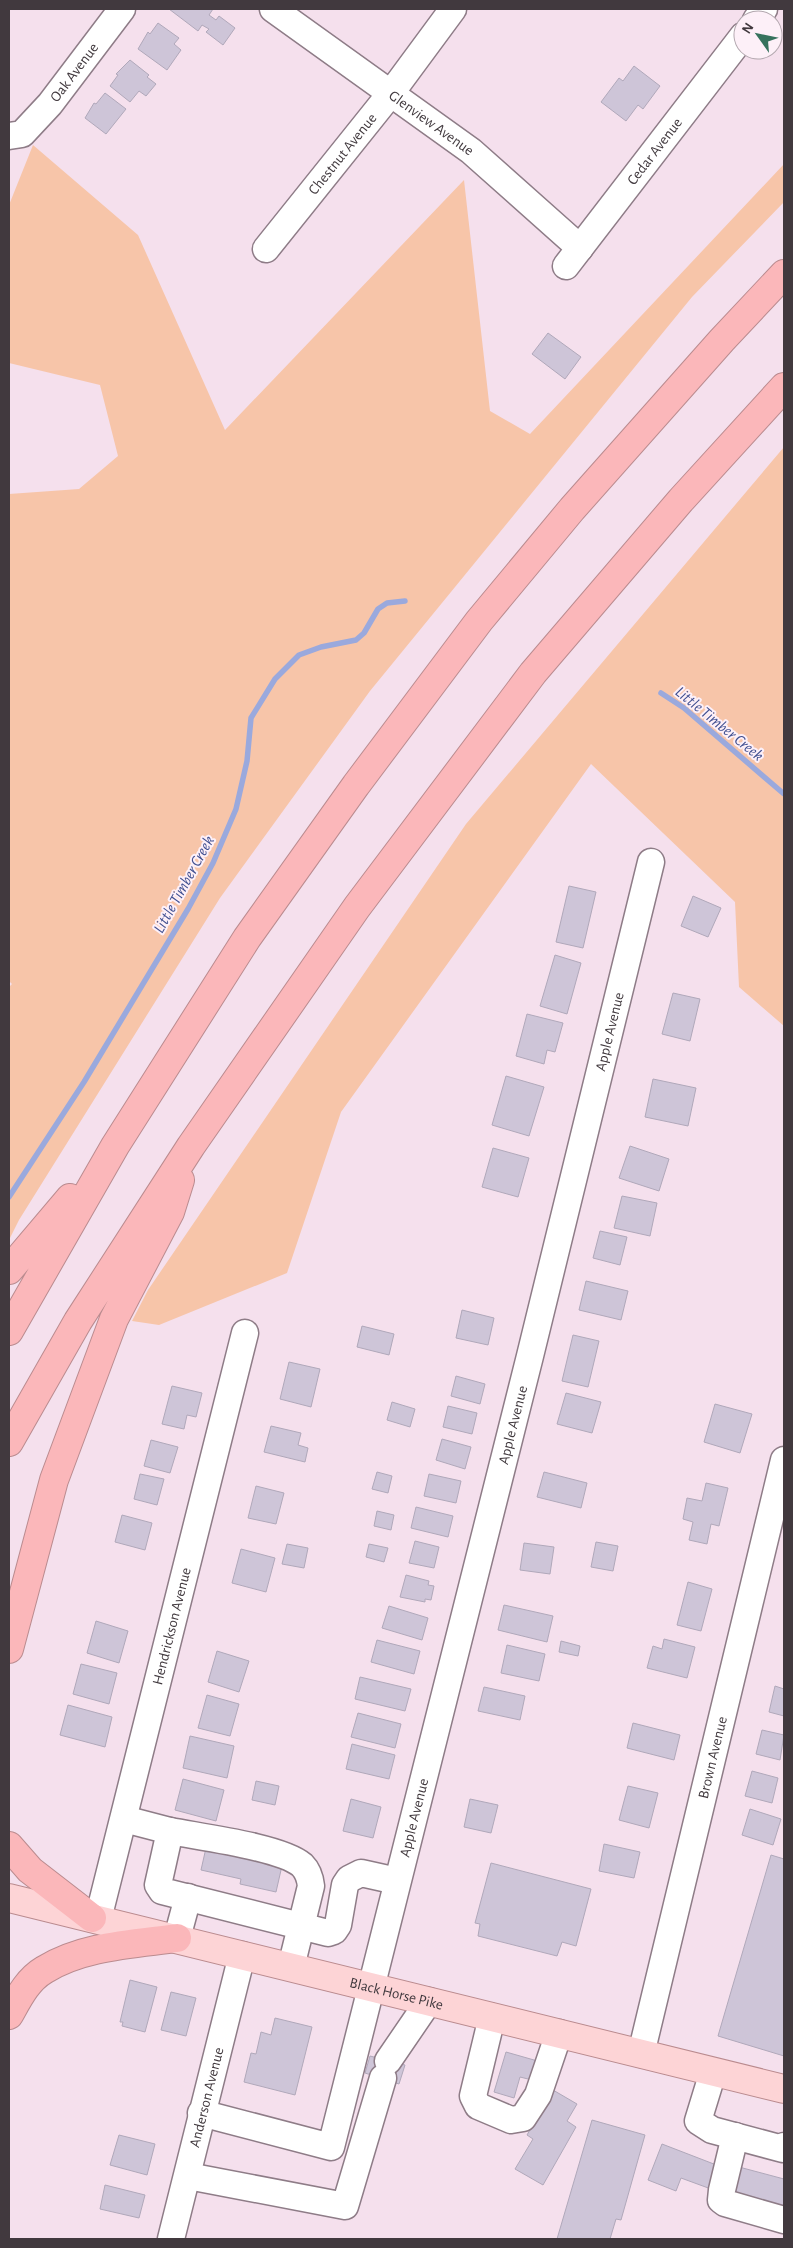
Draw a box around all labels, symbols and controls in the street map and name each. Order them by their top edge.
north arrow [733,10,783,60]
text: N [739,21,756,36]
street label: Oak Avenue [47,40,101,105]
street label: Glenview Avenue [386,88,476,158]
street label: Chestnut Avenue [306,111,380,198]
street label: Cedar Avenue [624,115,685,188]
water label: Little Timber Creek [672,683,766,764]
water label: Little Timber Creek [151,833,217,936]
street label: Apple Avenue [593,991,627,1073]
street label: Apple Avenue [496,1384,530,1466]
street label: Hendrickson Avenue [150,1566,194,1686]
street label: Brown Avenue [696,1715,730,1800]
street label: Apple Avenue [397,1777,431,1859]
street label: Black Horse Pike [348,1975,445,2013]
street label: Anderson Avenue [187,2046,227,2149]

